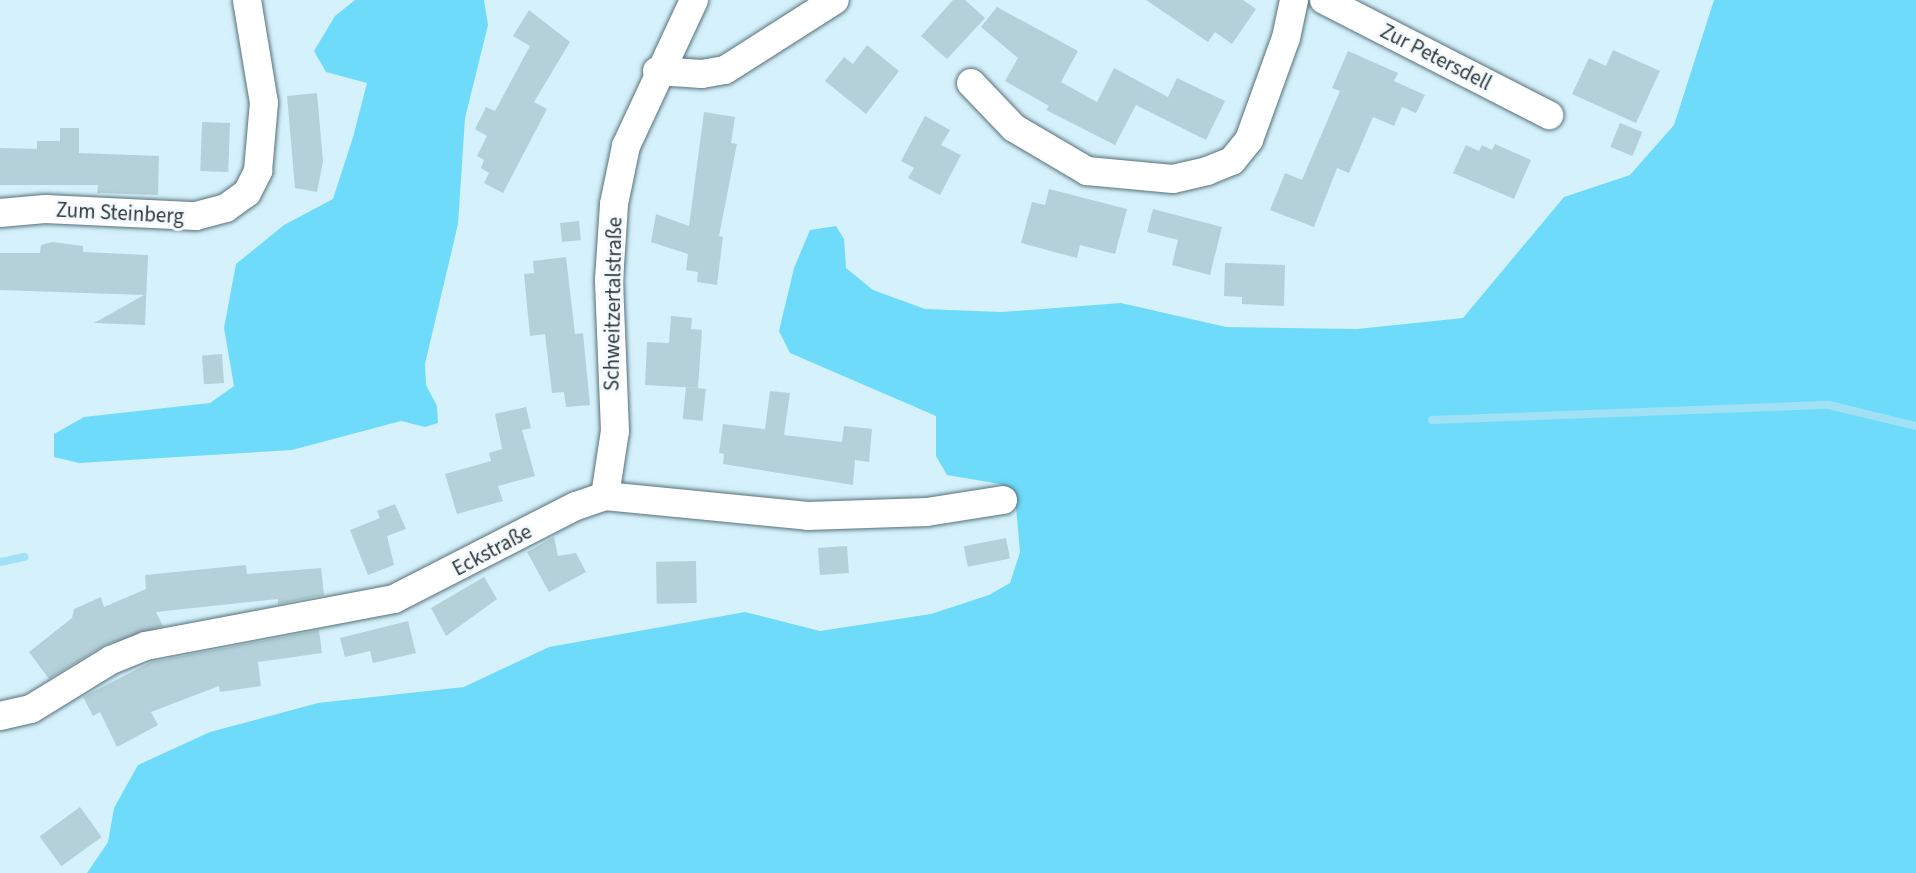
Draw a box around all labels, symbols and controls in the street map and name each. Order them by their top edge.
street label: Zur Petersdell [1376,18,1496,96]
street label: Zum Steinberg [55,197,185,229]
street label: Schweitzertalstraße [599,217,627,391]
street label: Eckstraße [448,519,536,581]

